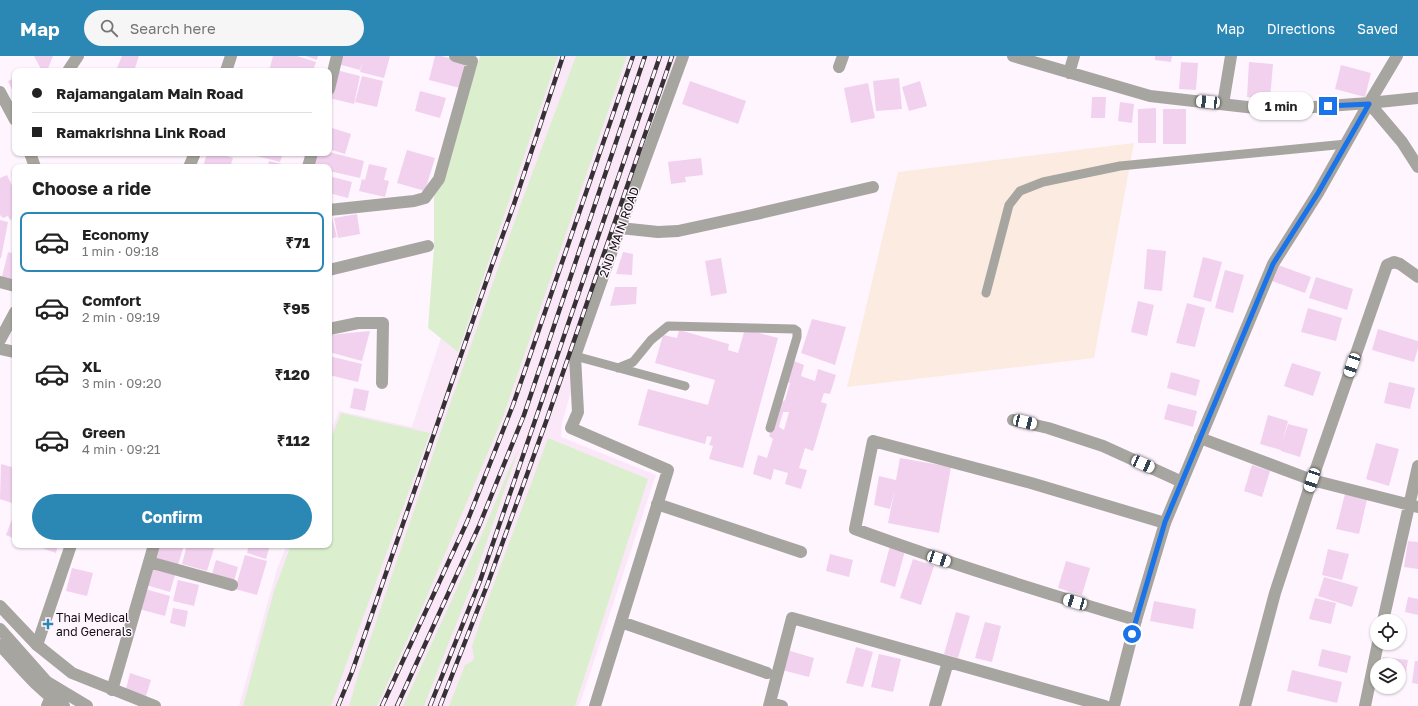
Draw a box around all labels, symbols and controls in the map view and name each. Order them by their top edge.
search box [84,10,364,46]
text: Map [20,17,60,40]
icon: search [98,17,120,39]
text: Search here [130,19,216,37]
text: Map [1216,20,1245,37]
text: Directions [1267,20,1335,37]
text: Saved [1357,20,1398,37]
text: Rajamangalam Main Road [56,84,243,102]
callout: 1 min [1248,92,1314,120]
car [1195,95,1221,109]
route end [1319,97,1337,115]
text: 1 min [1265,98,1297,114]
text: Ramakrishna Link Road [56,123,226,141]
text: Choose a ride [32,177,151,199]
street label: 2ND MAIN ROAD [596,185,642,279]
icon: car [34,224,70,260]
text: Economy [82,225,149,243]
text: ₹71 [286,233,310,251]
text: 1 min · 09:18 [82,243,159,259]
icon: car [34,290,70,326]
text: Comfort [82,291,141,309]
text: ₹95 [283,299,310,317]
text: 2 min · 09:19 [82,309,160,325]
car [1342,352,1362,378]
icon: car [34,356,70,392]
text: XL [82,357,101,375]
text: ₹120 [275,365,310,383]
text: 3 min · 09:20 [82,375,162,391]
car [1012,413,1038,431]
icon: car [34,422,70,458]
text: Green [82,423,125,441]
text: ₹112 [277,431,310,449]
text: 4 min · 09:21 [82,441,160,457]
car [1130,454,1156,474]
car [1303,467,1321,493]
button: Confirm [32,494,312,540]
car [926,550,952,568]
car [1062,593,1088,611]
place label: Thai Medical and Generals [56,610,132,639]
map controls [1370,614,1406,694]
button: locate [1370,614,1406,650]
marker: Thai Medical and Generals [43,619,53,629]
route start [1123,625,1141,643]
button: layers [1370,658,1406,694]

